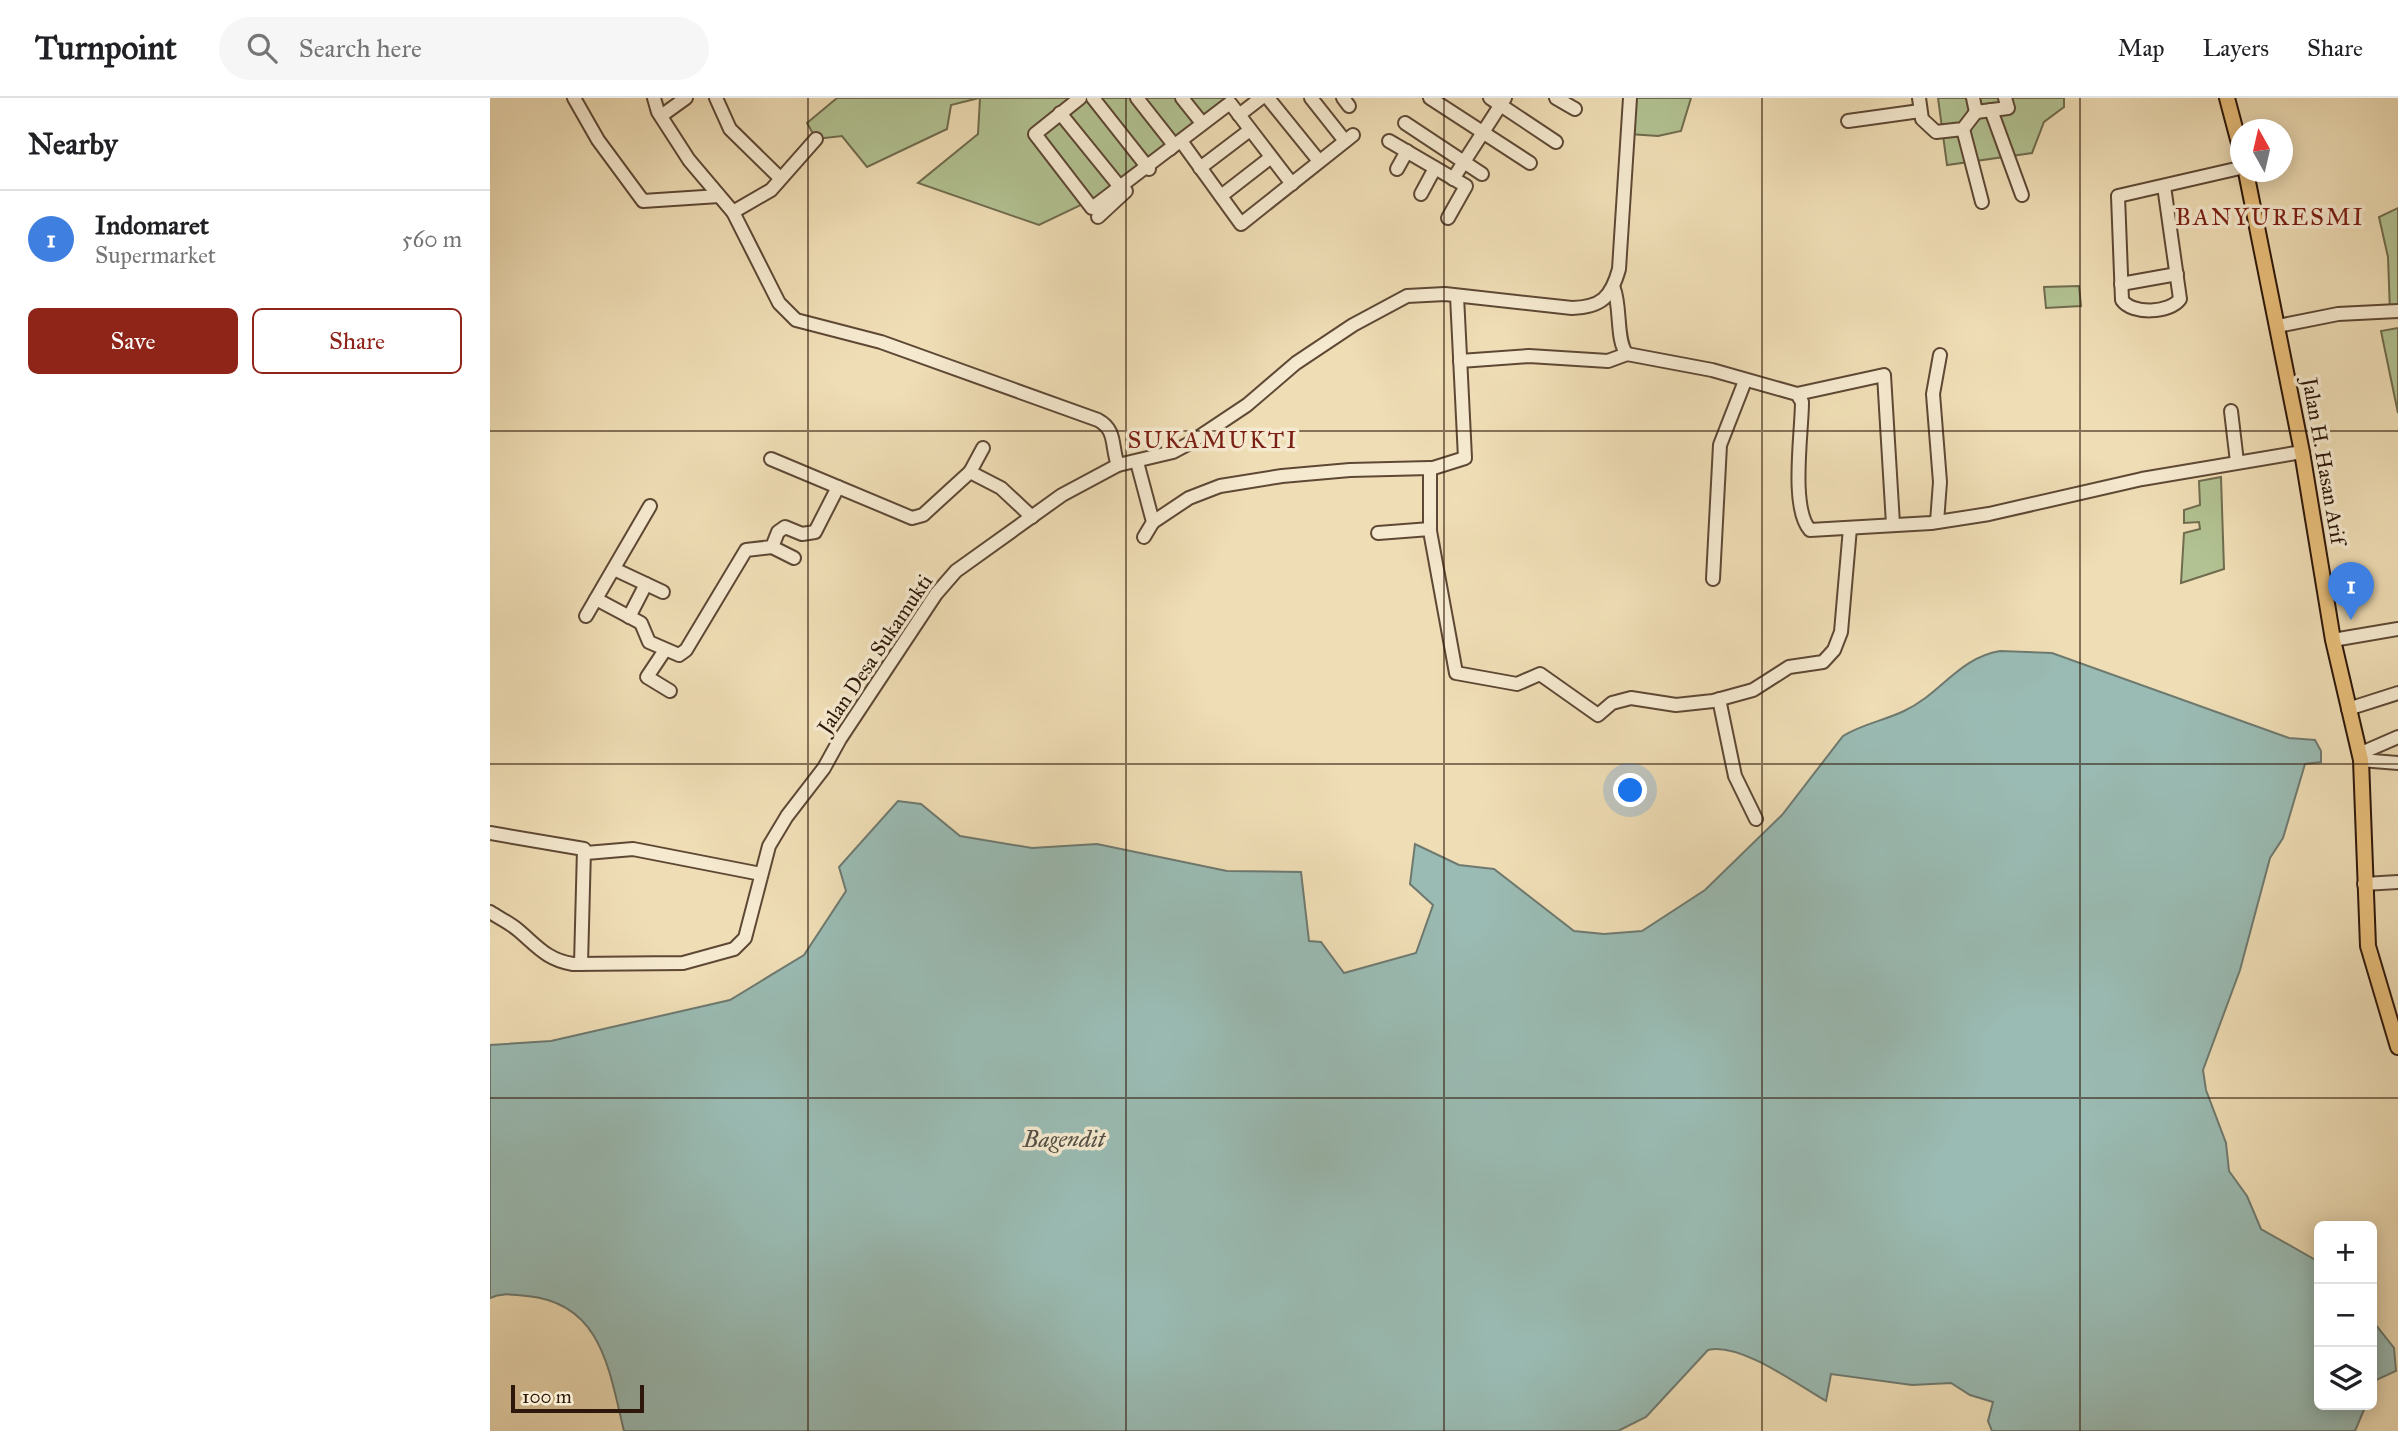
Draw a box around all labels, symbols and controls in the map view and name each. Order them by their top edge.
search box [219,17,709,80]
text: Turnpoint [35,28,177,68]
icon: search [243,29,281,67]
text: Search here [299,32,422,64]
text: Map [2118,33,2165,63]
text: Layers [2203,33,2269,63]
text: Share [2307,33,2363,63]
north arrow [2230,119,2293,182]
text: Nearby [28,126,118,162]
district label: BANYURESMI [2175,202,2365,232]
text: Indomaret [95,209,209,241]
text: 1 [46,225,56,253]
text: 560 m [402,225,462,253]
text: Supermarket [95,241,216,269]
button: Save [28,308,238,374]
button: Share [252,308,462,374]
street label: Jalan H. Hasan Arif [2296,374,2352,549]
district label: SUKAMUKTI [1128,425,1298,455]
pin: 1 [2328,562,2374,620]
street label: Jalan Desa Sukamukti [811,569,938,741]
your location [1613,773,1647,807]
water label: Bagendit [1022,1125,1107,1153]
map controls [2314,1221,2377,1410]
button: + [2314,1221,2377,1284]
button: − [2314,1284,2377,1347]
button: layers [2314,1347,2377,1410]
scale bar [511,1382,644,1414]
text: 100 m [522,1385,572,1408]

